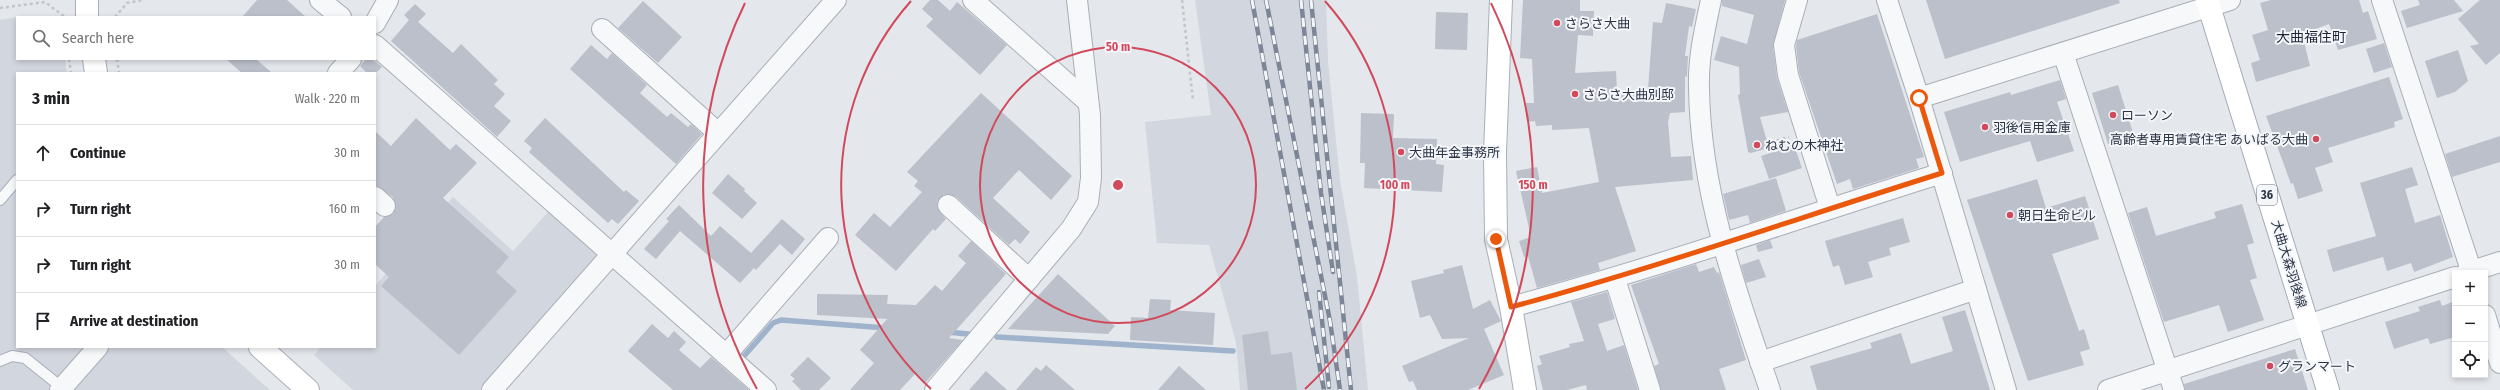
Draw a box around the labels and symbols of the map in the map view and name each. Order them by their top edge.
place label: さらさ大曲 [1565,16,1630,31]
marker: さらさ大曲 [1552,18,1562,28]
district label: 大曲福住町 [2276,29,2346,46]
text: 50 m [1106,40,1130,54]
place label: さらさ大曲別邸 [1583,87,1674,102]
marker: さらさ大曲別邸 [1570,89,1580,99]
route start [1910,89,1928,107]
place label: ローソン [2121,108,2173,123]
marker: ローソン [2108,110,2118,120]
place label: 羽後信用金庫 [1993,120,2071,135]
marker: 羽後信用金庫 [1980,122,1990,132]
place label: 高齢者専用賃貸住宅 あいぱる大曲 [2110,132,2308,147]
marker: 高齢者専用賃貸住宅 あいぱる大曲 [2311,134,2321,144]
place label: ねむの木神社 [1765,138,1843,153]
marker: ねむの木神社 [1752,140,1762,150]
place label: 大曲年金事務所 [1409,145,1500,160]
marker: 大曲年金事務所 [1396,147,1406,157]
centre of rings [1111,178,1125,192]
text: 100 m [1380,178,1410,192]
text: 150 m [1518,178,1548,192]
road number: 36 [2257,185,2277,205]
place label: 朝日生命ビル [2018,208,2096,223]
marker: 朝日生命ビル [2005,210,2015,220]
street label: 大曲大森羽後線 [2269,218,2309,310]
route end [1487,230,1505,248]
place label: グランマート [2278,359,2356,374]
marker: グランマート [2265,361,2275,371]

